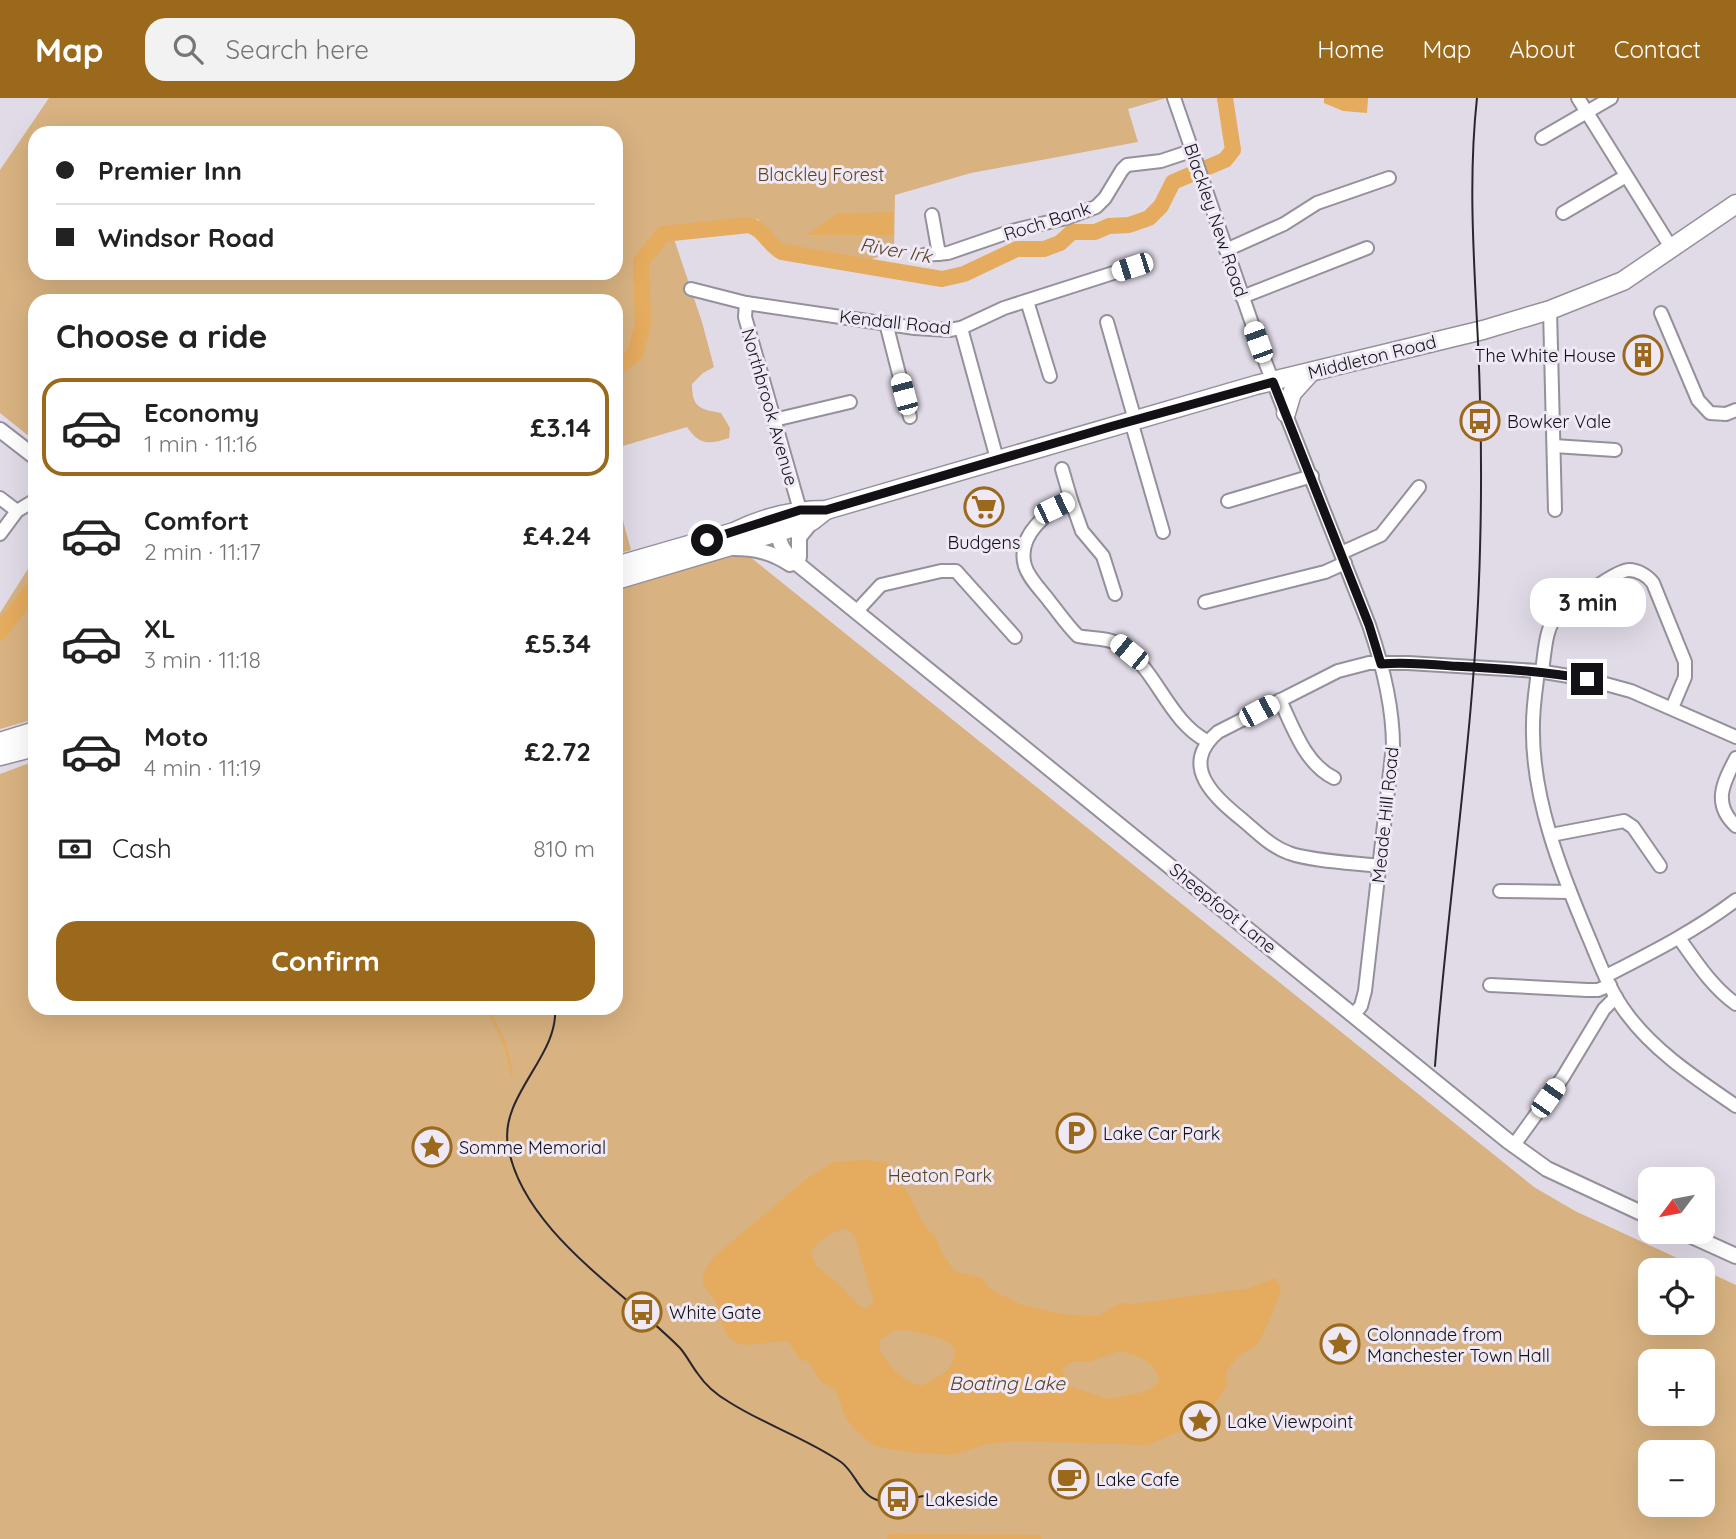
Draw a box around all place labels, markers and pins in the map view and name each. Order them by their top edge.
building icon: The White House [1622,334,1664,376]
place label: The White House [1475,344,1616,367]
bus stop icon: Bowker Vale [1459,400,1501,442]
place label: Bowker Vale [1507,410,1611,433]
supermarket icon: Budgens [963,486,1005,528]
place label: Budgens [948,531,1020,554]
parking icon: Lake Car Park [1055,1112,1097,1154]
place label: Lake Car Park [1103,1122,1220,1145]
place icon: Somme Memorial [411,1126,453,1168]
place label: Somme Memorial [459,1136,606,1159]
bus stop icon: White Gate [621,1291,663,1333]
place label: White Gate [669,1301,761,1324]
place icon: Colonnade from Manchester Town Hall [1319,1323,1361,1365]
place label: Colonnade from Manchester Town Hall [1367,1323,1550,1367]
place icon: Lake Viewpoint [1179,1400,1221,1442]
place label: Lake Viewpoint [1227,1410,1353,1433]
cafe icon: Lake Cafe [1048,1458,1090,1500]
place label: Lake Cafe [1096,1468,1179,1491]
bus stop icon: Lakeside [877,1478,919,1520]
place label: Lakeside [925,1488,998,1511]

